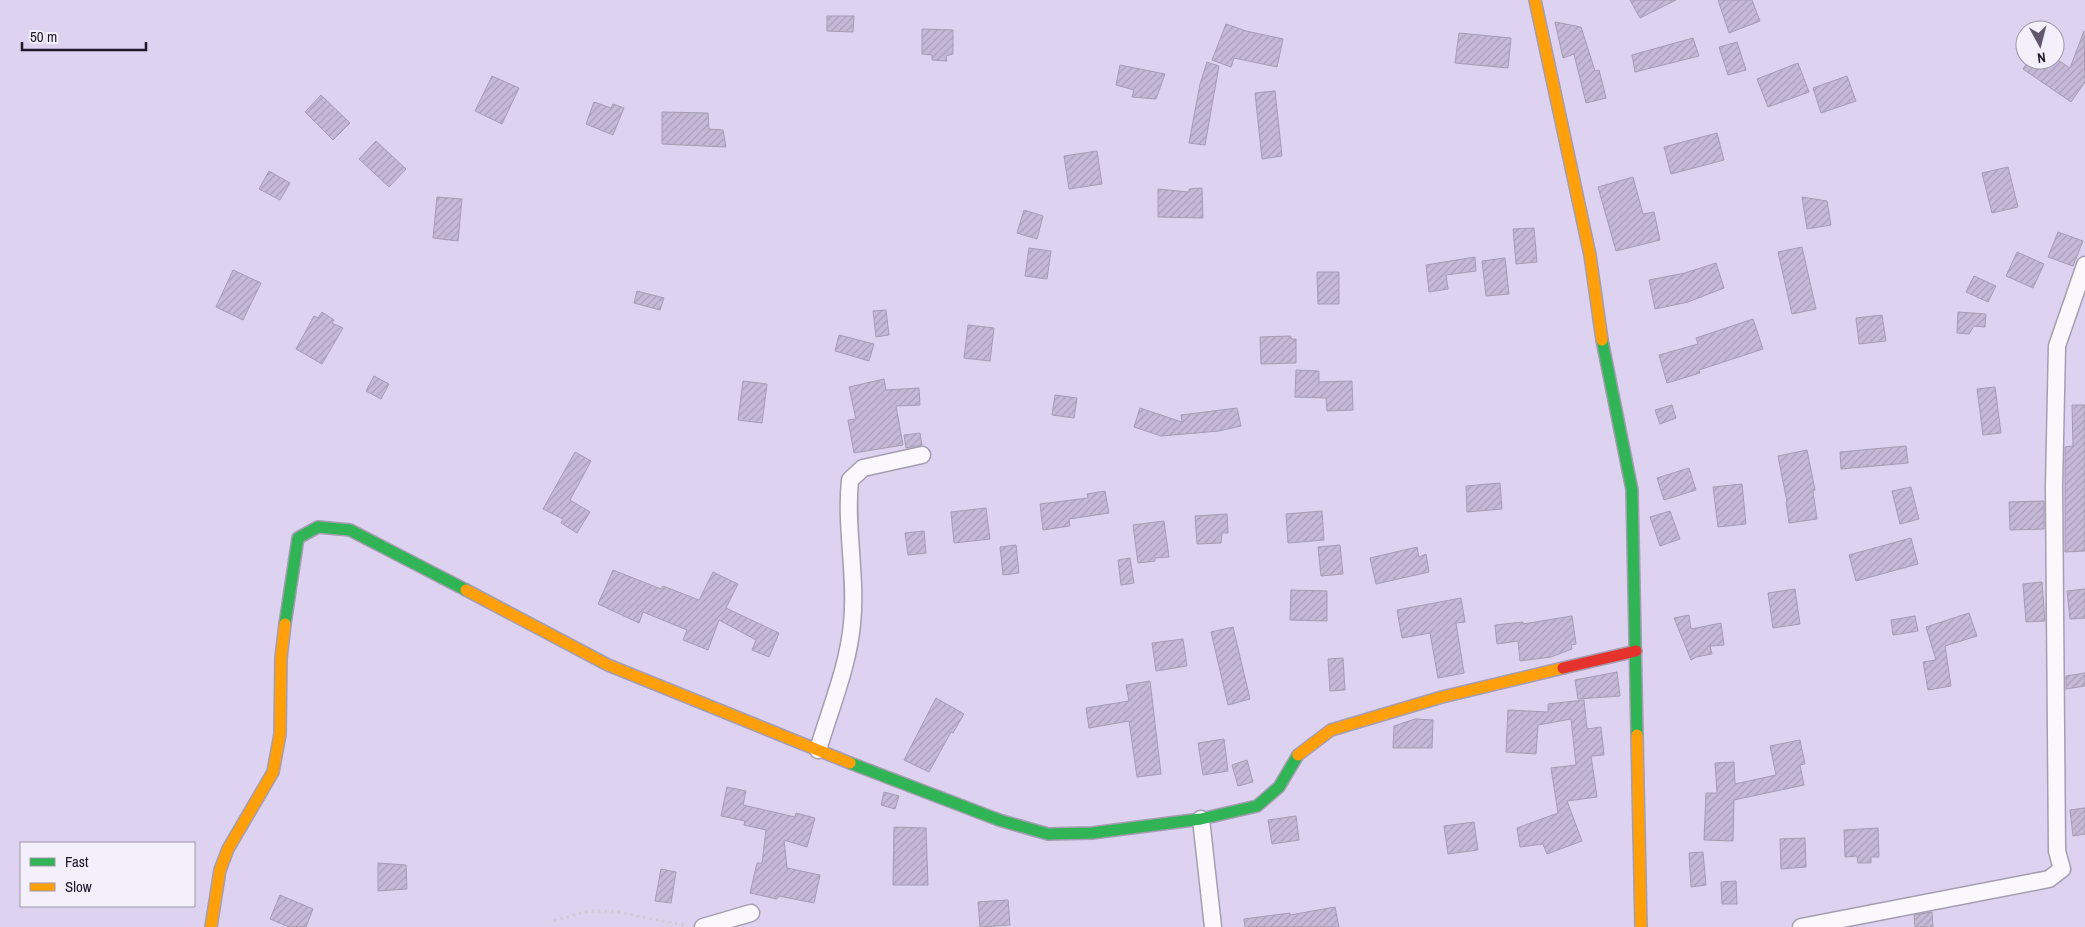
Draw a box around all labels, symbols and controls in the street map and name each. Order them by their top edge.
scale bar [22,20,146,52]
north arrow [2015,20,2065,70]
text: 50 m [30,26,57,47]
text: N [2036,48,2047,67]
legend [20,842,195,907]
text: Fast [65,851,89,872]
text: Slow [65,876,92,897]

